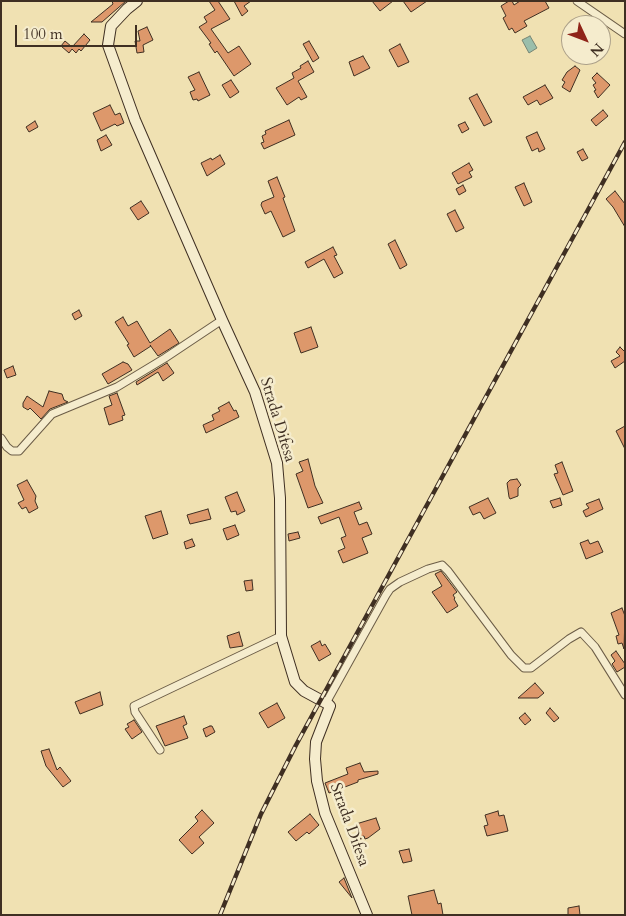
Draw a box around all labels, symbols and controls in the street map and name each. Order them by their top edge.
scale bar [18,15,140,47]
north arrow [561,15,611,65]
text: 100 m [23,24,63,44]
text: N [586,39,608,61]
street label: Strada Difesa [255,375,299,465]
street label: Strada Difesa [325,781,373,869]

